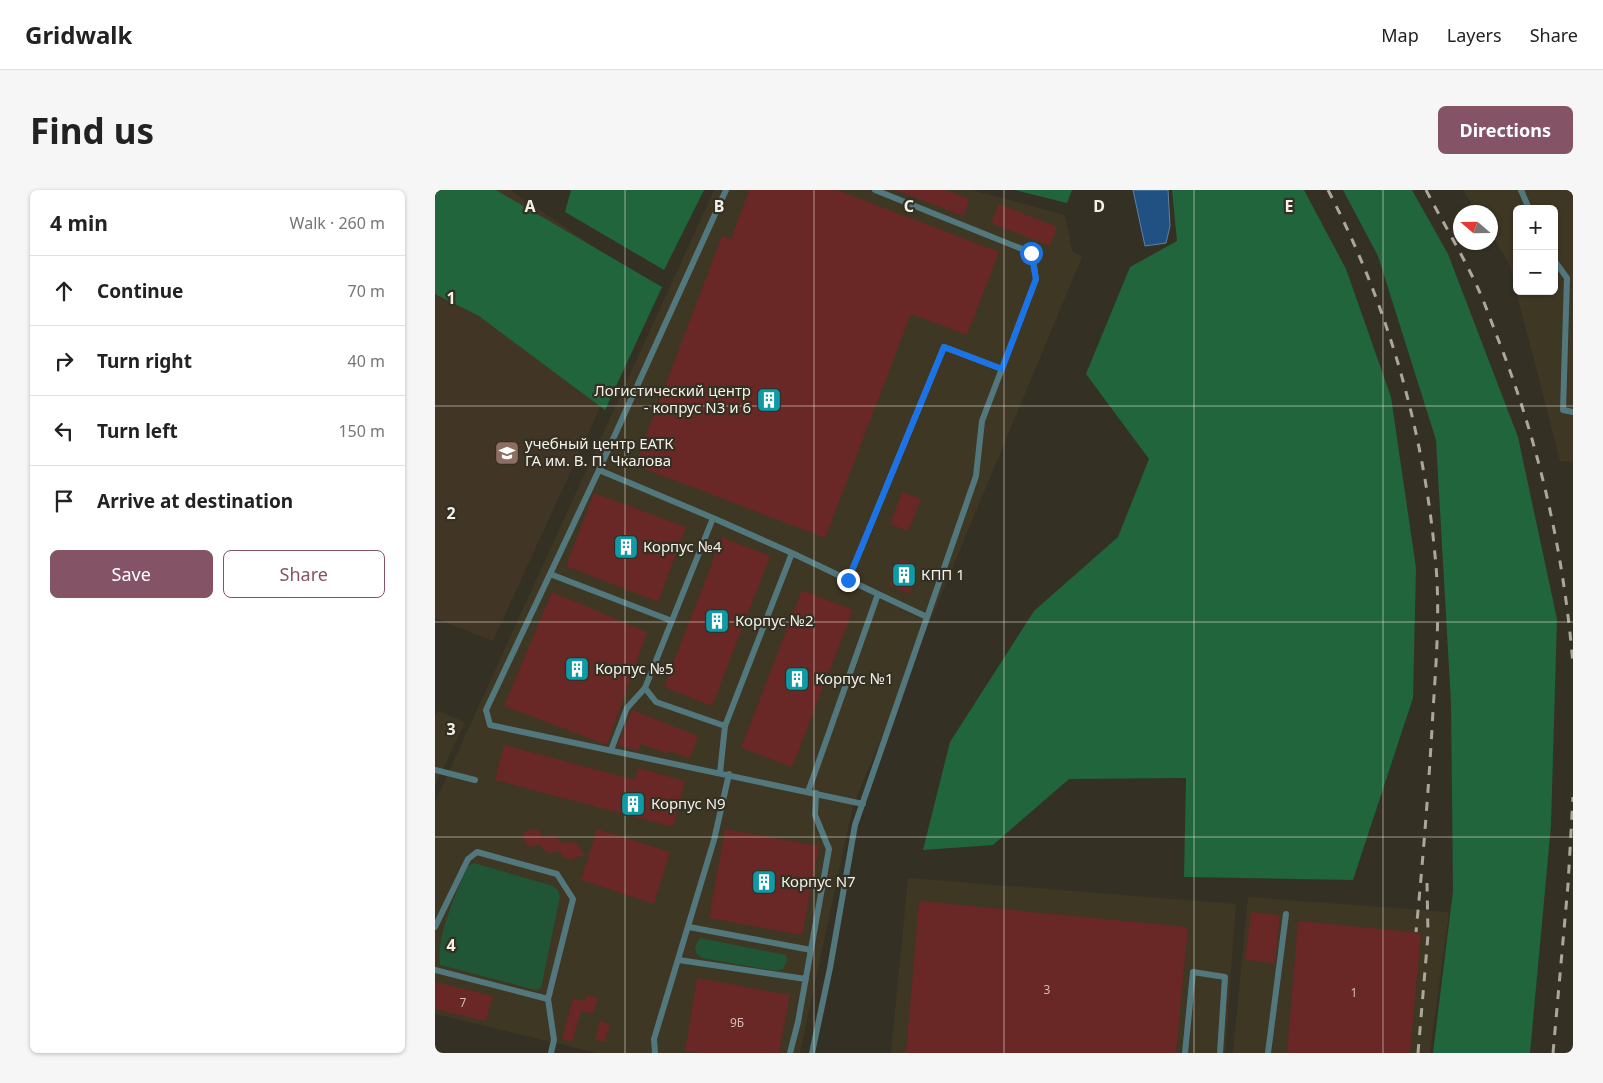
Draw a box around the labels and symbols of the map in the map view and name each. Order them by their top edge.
text: A [524,195,536,217]
text: B [714,195,724,217]
text: C [904,195,914,217]
text: D [1093,195,1105,217]
text: E [1285,195,1294,217]
north arrow [1453,205,1498,250]
route start [1020,242,1043,265]
text: 1 [446,287,456,309]
place label: Логистический центр - копрус N3 и 6 [594,380,751,417]
building icon: Логистический центр - копрус N3 и 6 [756,387,782,413]
place label: учебный центр ЕАТК ГА им. В. П. Чкалова [525,433,674,470]
school or university icon: учебный центр ЕАТК ГА им. В. П. Чкалова [494,440,520,466]
text: 2 [446,502,456,524]
building icon: Корпус №4 [613,534,639,560]
place label: Корпус №4 [643,536,722,556]
building icon: КПП 1 [891,562,917,588]
place label: КПП 1 [921,564,965,584]
route end [837,569,860,592]
building icon: Корпус №2 [704,608,730,634]
place label: Корпус №2 [735,610,814,630]
building icon: Корпус №5 [564,656,590,682]
place label: Корпус №5 [595,658,674,678]
building icon: Корпус №1 [784,666,810,692]
place label: Корпус №1 [815,668,894,688]
text: 3 [446,718,456,740]
building icon: Корпус N9 [620,791,646,817]
place label: Корпус N9 [651,793,726,813]
building icon: Корпус N7 [751,869,777,895]
place label: Корпус N7 [781,871,856,891]
text: 4 [446,934,456,956]
house number: 3 [1044,981,1051,998]
house number: 1 [1351,984,1357,1001]
house number: 7 [460,994,467,1011]
house number: 9Б [730,1014,744,1031]

